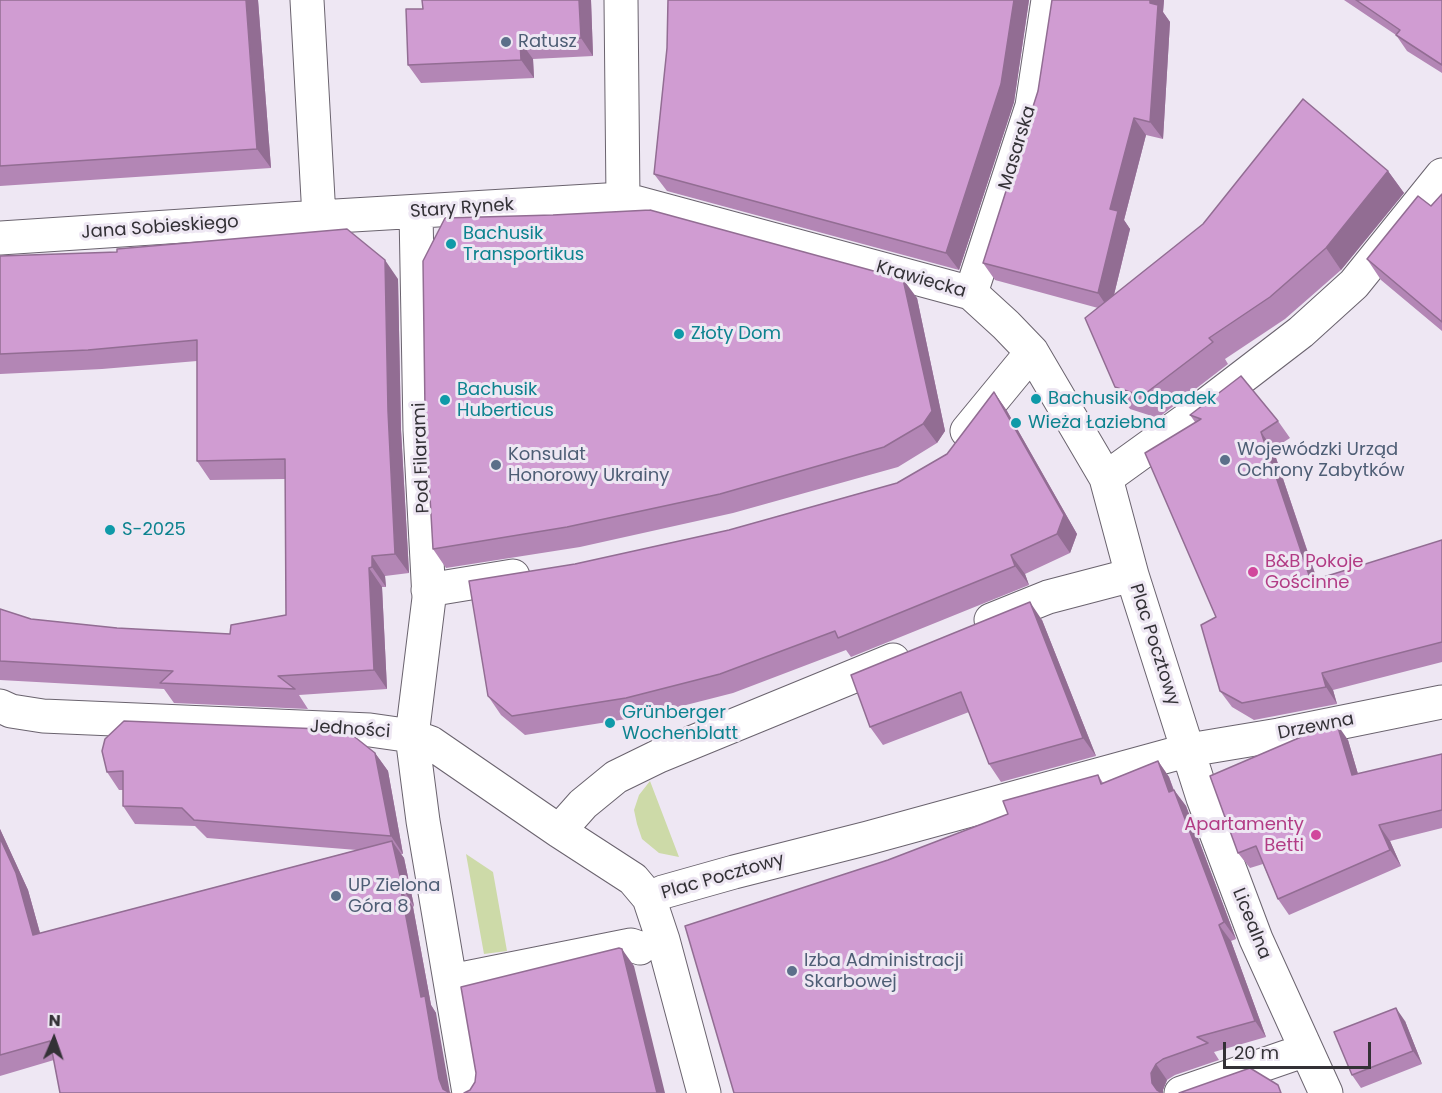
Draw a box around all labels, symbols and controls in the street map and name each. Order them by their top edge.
place label: Ratusz [518,31,577,53]
marker: Ratusz [499,35,513,49]
street label: Masarska [995,103,1041,193]
street label: Stary Rynek [409,195,515,223]
street label: Jana Sobieskiego [80,212,240,244]
place label: Bachusik Transportikus [463,223,584,266]
marker: Bachusik Transportikus [444,237,458,251]
street label: Krawiecka [874,257,968,303]
place label: Złoty Dom [691,323,781,345]
marker: Złoty Dom [672,327,686,341]
place label: Bachusik Huberticus [457,379,554,422]
place label: Bachusik Odpadek [1048,388,1216,410]
marker: Bachusik Odpadek [1029,392,1043,406]
marker: Bachusik Huberticus [438,393,452,407]
street label: Pod Filarami [409,402,435,514]
place label: Wieża Łaziebna [1028,412,1166,434]
marker: Wieża Łaziebna [1009,416,1023,430]
place label: Wojewódzki Urząd Ochrony Zabytków [1237,439,1405,482]
place label: Konsulat Honorowy Ukrainy [508,444,669,486]
marker: Wojewódzki Urząd Ochrony Zabytków [1218,453,1232,467]
marker: Konsulat Honorowy Ukrainy [489,458,503,472]
place label: S-2025 [122,519,186,541]
marker: S-2025 [103,523,117,537]
place label: B&B Pokoje Gościnne [1265,551,1364,594]
marker: B&B Pokoje Gościnne [1246,565,1260,579]
street label: Plac Pocztowy [1124,581,1184,709]
place label: Grünberger Wochenblatt [622,702,738,744]
street label: Drzewna [1276,709,1356,745]
street label: Jedności [309,716,391,744]
marker: Grünberger Wochenblatt [603,716,617,730]
place label: Apartamenty Betti [1184,814,1304,856]
marker: Apartamenty Betti [1309,828,1323,842]
street label: Plac Pocztowy [659,849,787,905]
place label: UP Zielona Góra 8 [348,875,440,918]
street label: Licealna [1227,885,1275,963]
marker: UP Zielona Góra 8 [329,889,343,903]
place label: Izba Administracji Skarbowej [804,950,964,992]
marker: Izba Administracji Skarbowej [785,964,799,978]
north arrow [24,1009,84,1069]
text: N [48,1009,61,1032]
scale bar [1226,1030,1374,1068]
text: 20 m [1234,1040,1279,1065]

